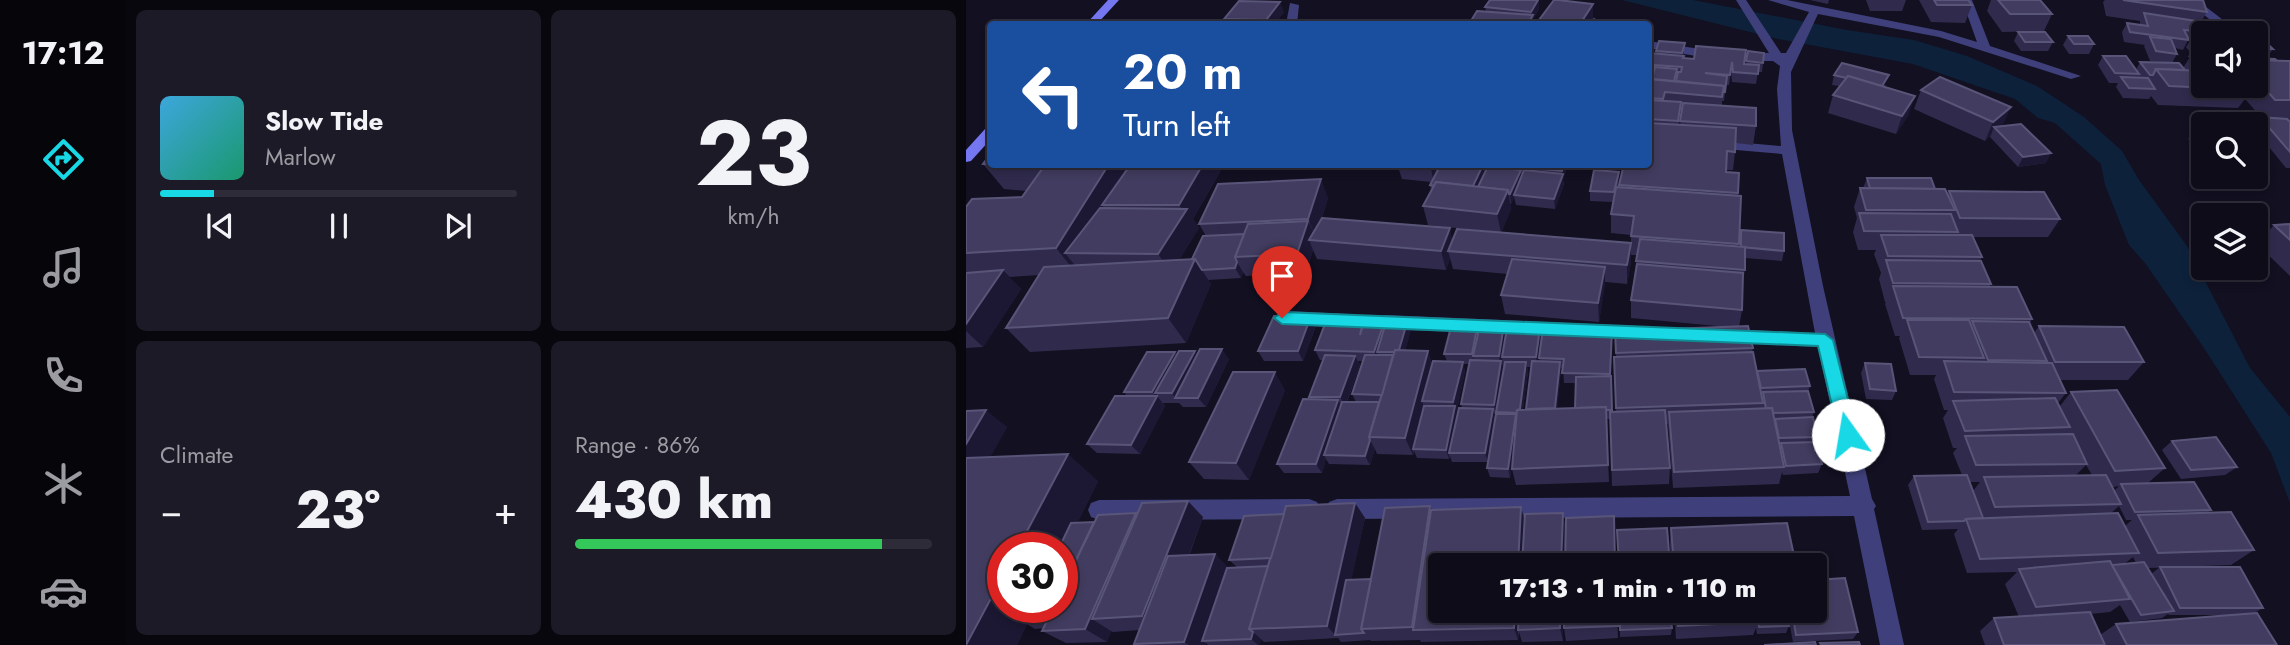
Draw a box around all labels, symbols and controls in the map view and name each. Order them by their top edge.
map controls [2191,21,2268,280]
button: sound [2191,21,2268,98]
text: 17:12 [21,30,105,76]
text: 20 m [1123,37,1242,107]
icon: left [1008,49,1099,140]
text: 23 [695,88,812,219]
text: Slow Tide [265,102,384,140]
text: Turn left [1123,102,1230,148]
button: search [2191,112,2268,189]
icon: directions [39,135,88,184]
text: Marlow [265,140,336,174]
text: km/h [728,199,779,233]
button: layers [2191,203,2268,280]
icon: previous [201,207,239,245]
icon: pause [320,207,358,245]
icon: next [439,207,477,245]
icon: music [39,243,88,292]
pin [1252,246,1312,318]
icon: arrive [1263,257,1301,295]
icon: phone [39,351,88,400]
position arrow [1811,398,1885,472]
text: Range · 86% [575,428,700,462]
text: Climate [160,438,233,472]
icon: climate [39,459,88,508]
text: 430 km [575,462,773,538]
text: 23° [296,472,380,548]
text: − [160,483,182,538]
text: + [494,483,517,538]
speed limit sign: 30 [987,532,1078,623]
icon: car [39,567,88,616]
text: 17:13 · 1 min · 110 m [1499,569,1756,607]

